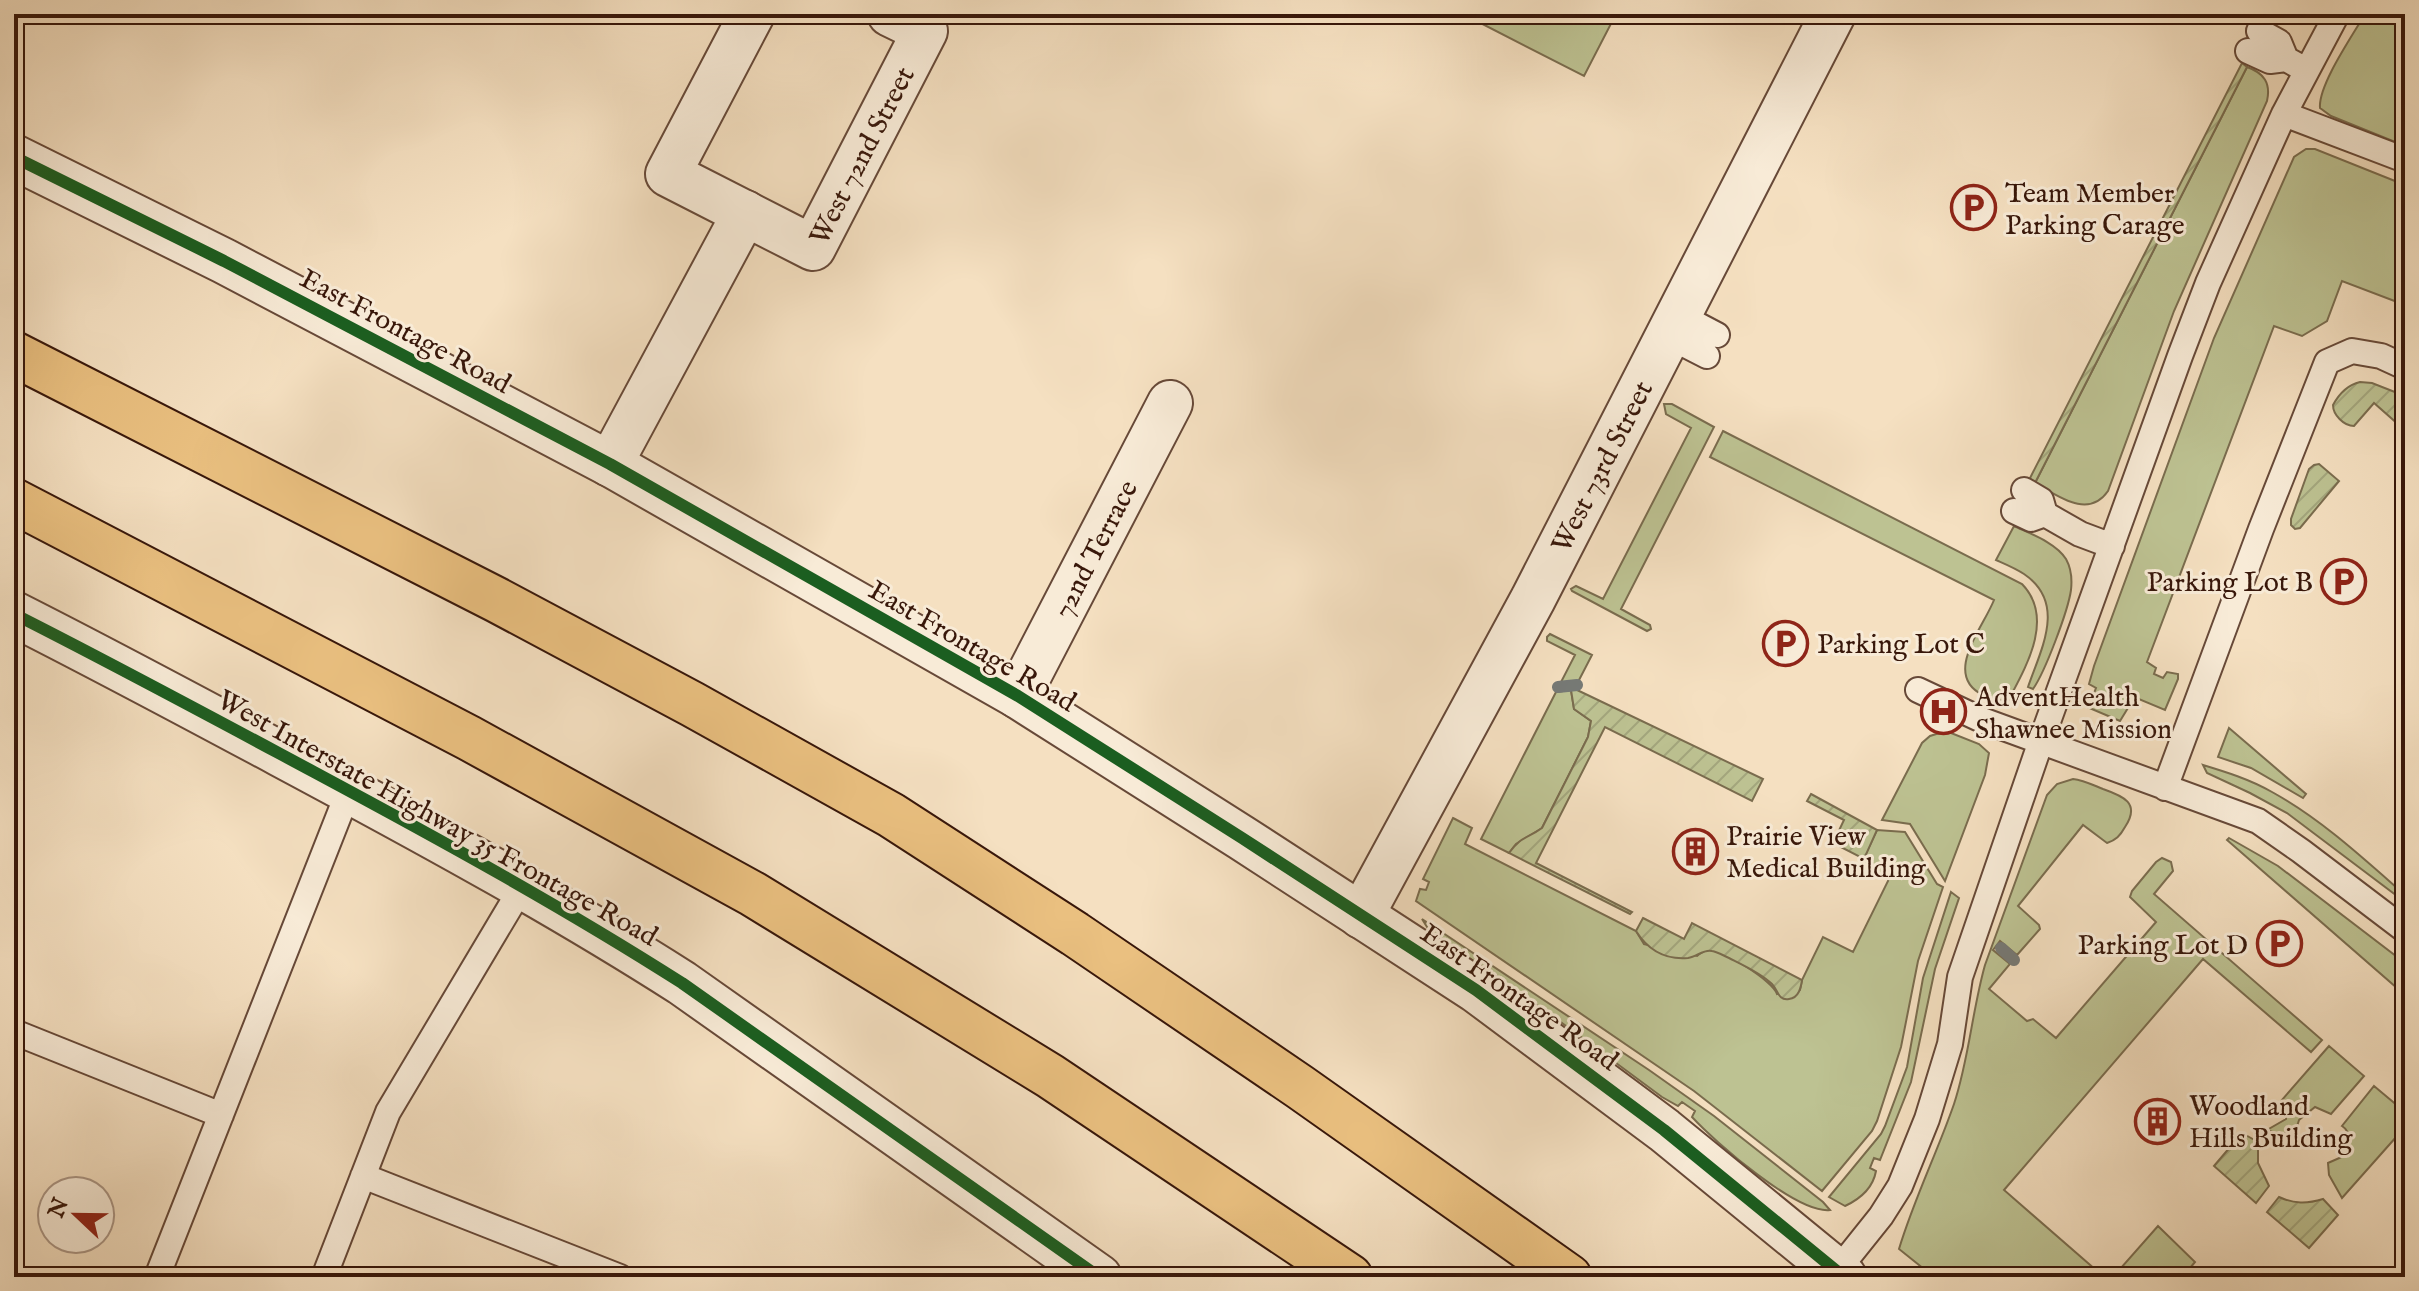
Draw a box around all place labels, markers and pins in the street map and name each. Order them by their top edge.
place label: Team Member Parking Carage [2005,177,2185,244]
parking icon: Team Member Parking Carage [1950,184,1998,232]
parking icon: Parking Lot B [2320,557,2368,605]
place label: Parking Lot B [2147,566,2313,601]
parking icon: Parking Lot C [1762,619,1810,667]
place label: Parking Lot C [1817,628,1985,663]
place label: AdventHealth Shawnee Mission [1974,681,2172,748]
hospital icon: AdventHealth Shawnee Mission [1920,688,1968,736]
place label: Prairie View Medical Building [1726,820,1927,887]
building icon: Prairie View Medical Building [1671,827,1719,875]
parking icon: Parking Lot D [2255,920,2303,968]
place label: Parking Lot D [2078,929,2248,964]
place label: Woodland Hills Building [2189,1090,2353,1157]
building icon: Woodland Hills Building [2134,1097,2182,1145]

